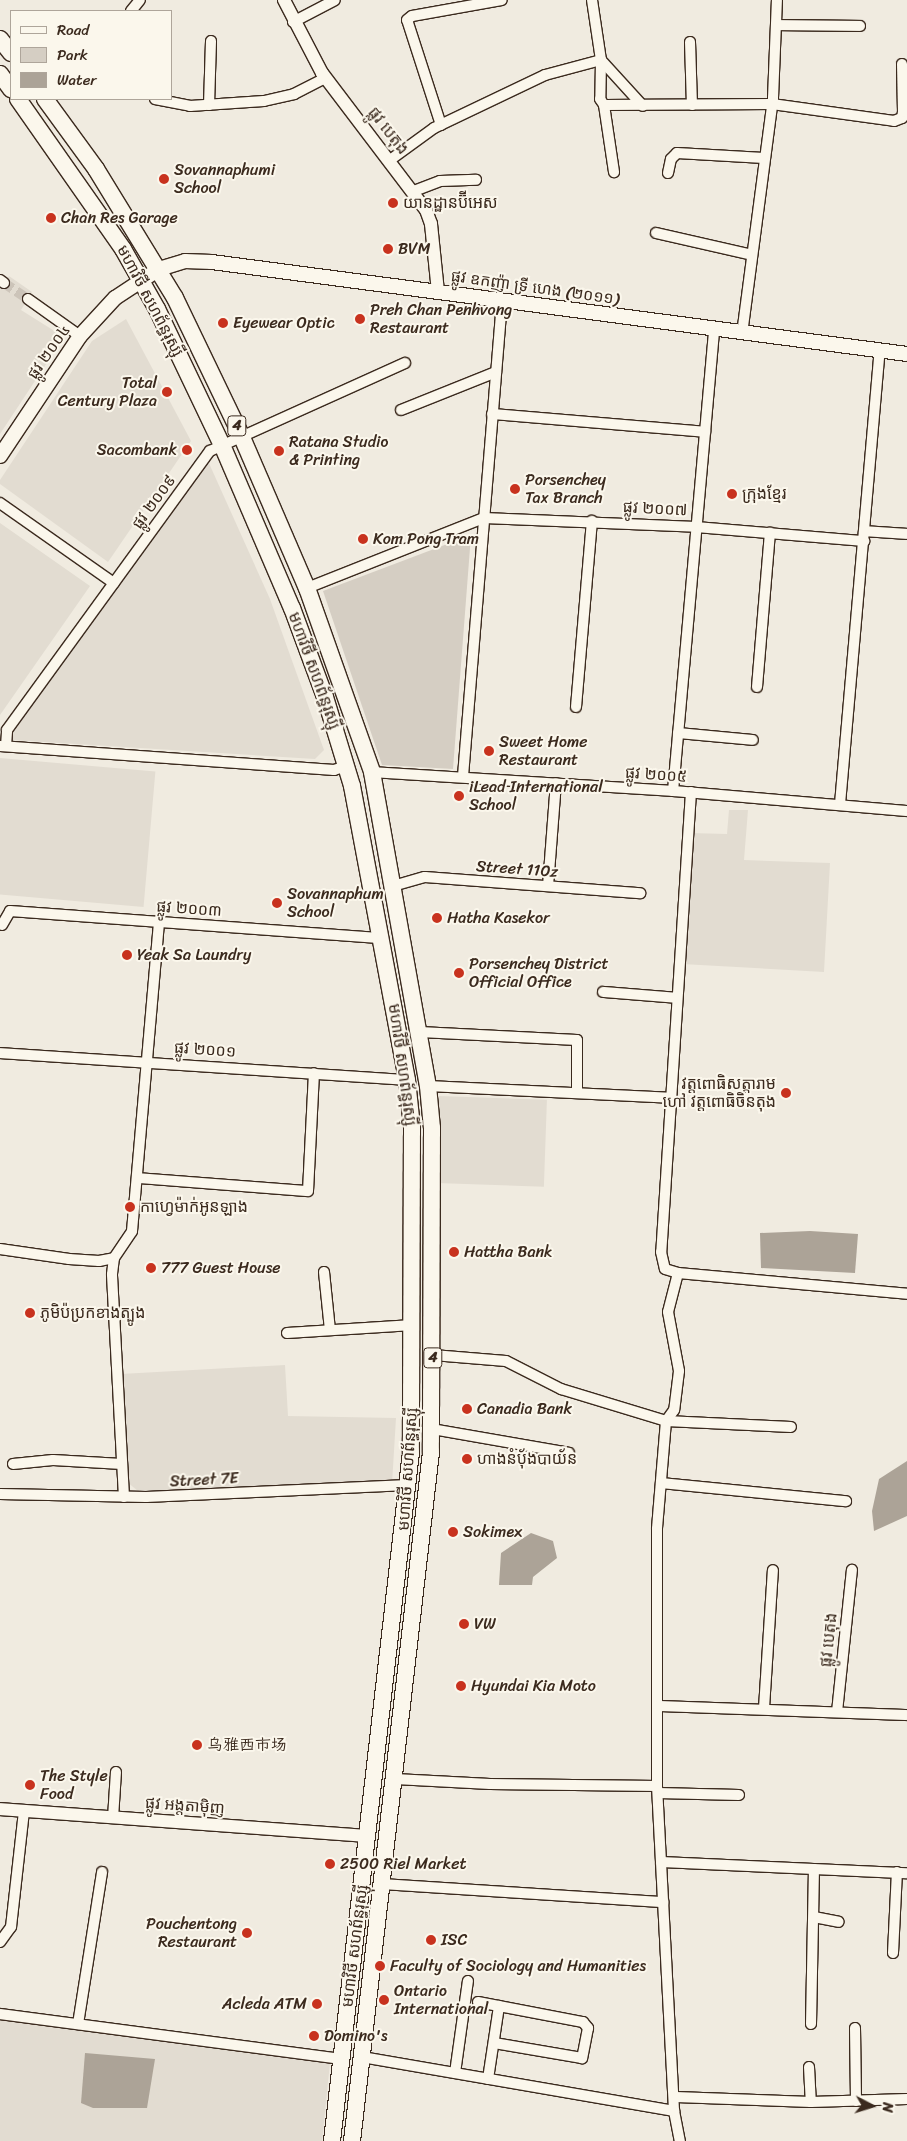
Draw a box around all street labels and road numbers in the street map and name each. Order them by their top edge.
street label: ផ្លូវ បេតុង [364,104,412,158]
street label: មហាវិថី សហព័ន្ធរុស្ស៊ី [113,242,187,360]
street label: ផ្លូវ ឧកញ៉ា ទ្រី ហេង (២០១១) [450,267,620,309]
street label: ផ្លូវ ២០០៤ [23,321,75,383]
road number: 4 [227,414,247,438]
street label: ផ្លូវ ២០០៩ [128,471,180,533]
street label: ផ្លូវ ២០០៧ [622,498,688,520]
street label: មហាវិថី សហព័ន្ធរុស្ស៊ី [284,610,344,732]
street label: ផ្លូវ ២០០៥ [624,763,688,787]
street label: Street 110z [475,857,559,881]
street label: ផ្លូវ ២០០៣ [156,897,222,921]
street label: មហាវិថី សហព័ន្ធរុស្ស៊ី [384,1003,420,1127]
street label: ផ្លូវ ២០០១ [173,1038,237,1062]
road number: 4 [423,1346,443,1370]
street label: មហាវិថី សហព័ន្ធរុស្ស៊ី [394,1407,422,1531]
street label: Street 7E [169,1469,239,1491]
street label: ផ្លូវ បេតុង [817,1612,841,1668]
street label: ផ្លូវ អង្តតាម៉ិញ [144,1794,226,1818]
street label: មហាវិថី សហព័ន្ធរុស្ស៊ី [338,1884,372,2008]

